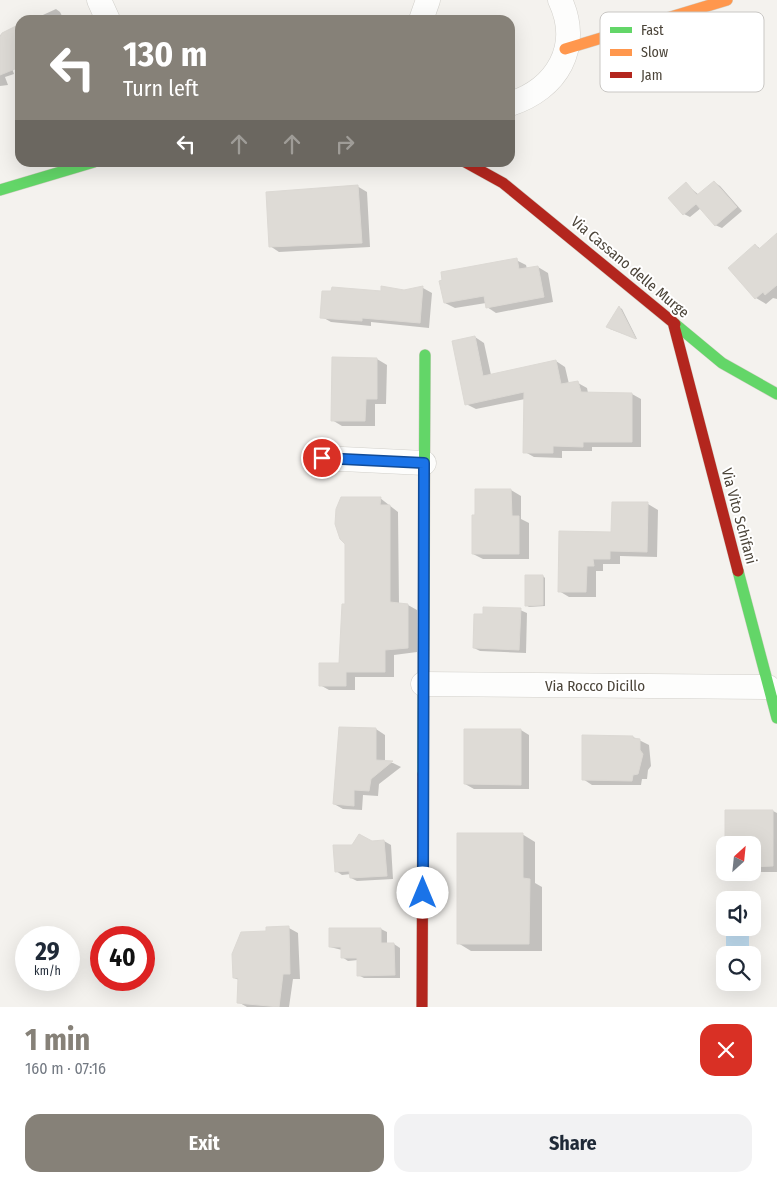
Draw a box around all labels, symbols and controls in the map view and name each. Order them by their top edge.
legend [600,12,764,92]
text: Fast [641,22,664,39]
text: 130 m [123,33,207,75]
icon: left [40,35,105,100]
text: Slow [641,44,668,61]
text: Jam [641,67,662,84]
text: Turn left [123,75,199,102]
icon: left [172,130,200,158]
icon: ahead [225,130,253,158]
icon: ahead [278,130,306,158]
icon: right [331,130,359,158]
street label: Via Cassano delle Murge [567,212,693,322]
pin [301,437,343,479]
icon: arrive [308,444,336,472]
street label: Via Vito Schifani [718,466,760,566]
street label: Via Rocco Dicillo [545,677,645,695]
north arrow [716,836,761,881]
map controls [716,836,761,991]
position arrow [396,866,448,918]
button: sound [716,891,761,936]
speed limit sign: 40 [90,926,155,991]
text: 29 [35,937,60,967]
button: search [716,946,761,991]
text: km/h [34,964,61,978]
text: 1 min [25,1022,90,1058]
button: close [700,1024,752,1076]
text: 160 m · 07:16 [25,1059,106,1078]
button: Exit [25,1114,384,1172]
button: Share [394,1114,752,1172]

